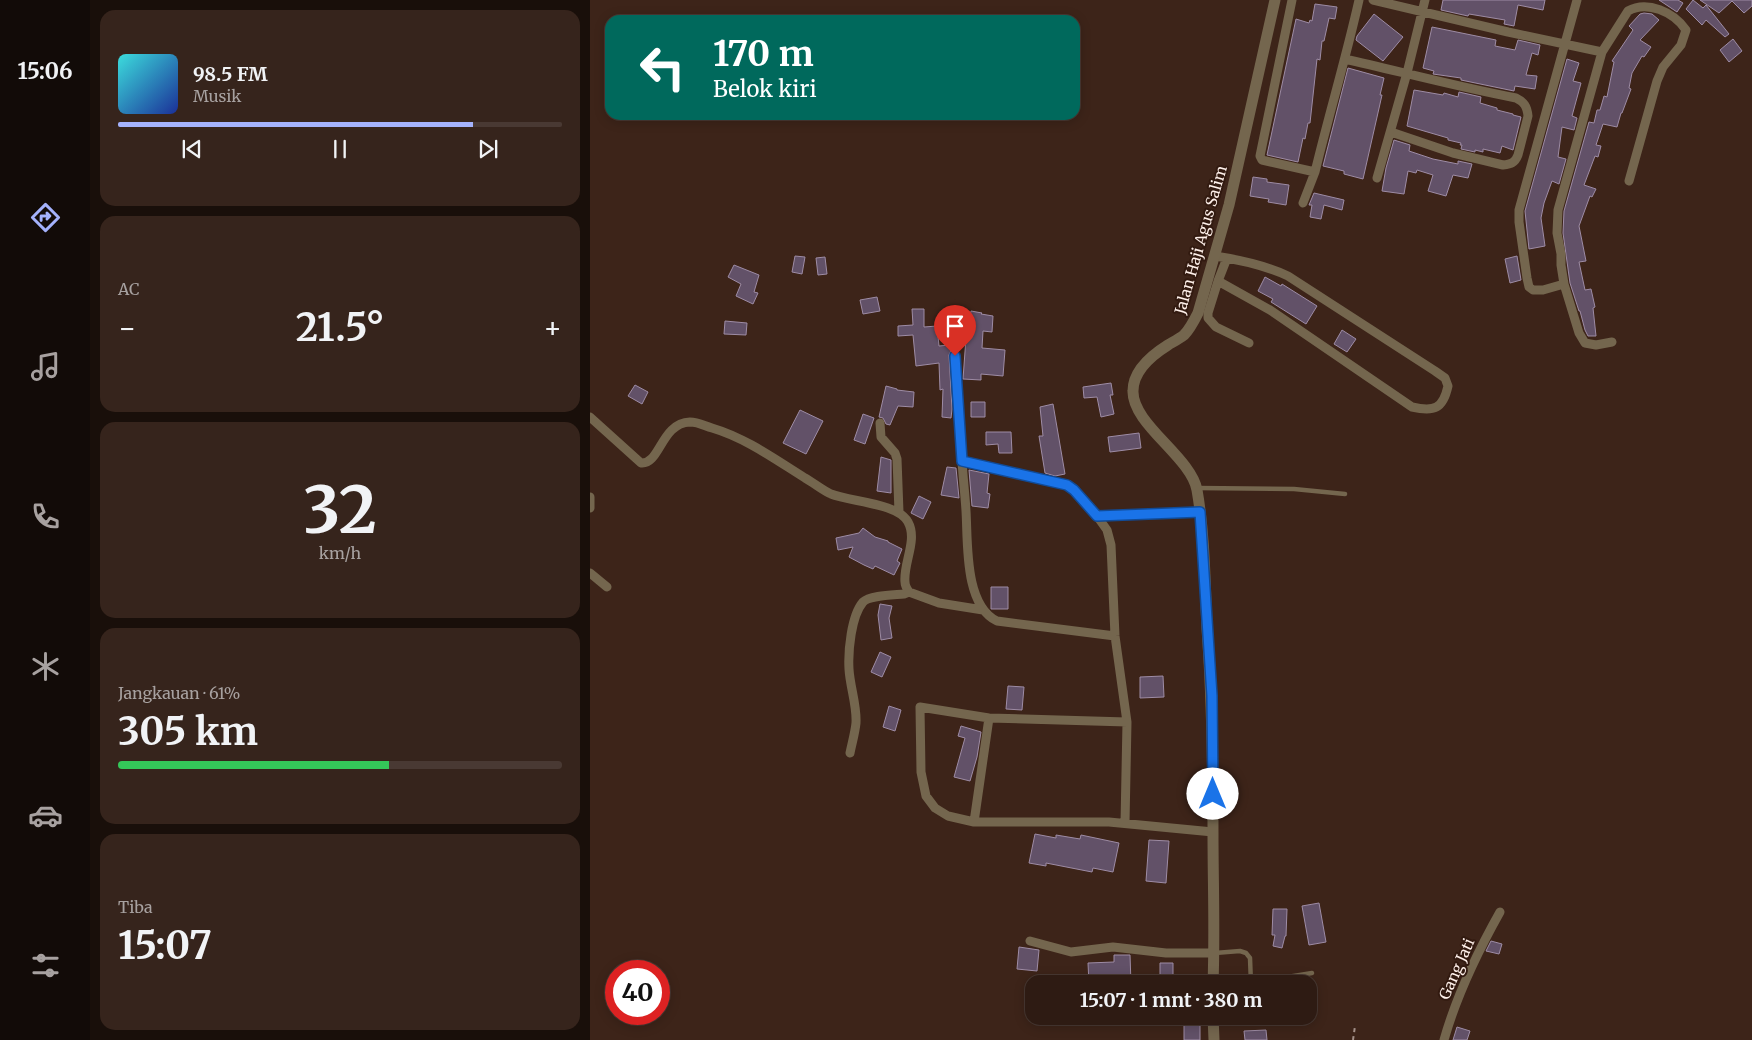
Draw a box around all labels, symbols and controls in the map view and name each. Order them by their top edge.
text: 170 m [713,32,814,76]
icon: left [630,35,695,100]
text: 15:06 [17,57,73,85]
text: 98.5 FM [193,62,268,86]
text: Belok kiri [713,75,817,103]
text: Musik [193,86,241,106]
icon: previous [178,135,206,163]
icon: pause [326,135,354,163]
icon: next [474,135,502,163]
street label: Jalan Haji Agus Salim [1170,163,1231,317]
icon: directions [28,200,63,235]
text: AC [118,279,140,299]
text: 21.5° [296,304,384,351]
pin [934,305,976,356]
text: − [118,310,137,346]
text: + [543,310,562,346]
icon: arrive [941,312,969,340]
icon: music [28,349,63,384]
text: 32 [303,469,377,551]
icon: phone [28,499,63,534]
text: km/h [319,543,361,563]
icon: climate [28,649,63,684]
text: Jangkauan · 61% [118,683,240,703]
text: 305 km [118,708,258,755]
position arrow [1186,767,1238,819]
icon: car [28,798,63,833]
text: Tiba [118,897,153,917]
text: 15:07 [118,922,212,969]
street label: Gang Jati [1435,935,1479,1002]
icon: filters [28,948,63,983]
speed limit sign: 40 [605,960,670,1025]
text: 15:07 · 1 mnt · 380 m [1080,988,1262,1012]

